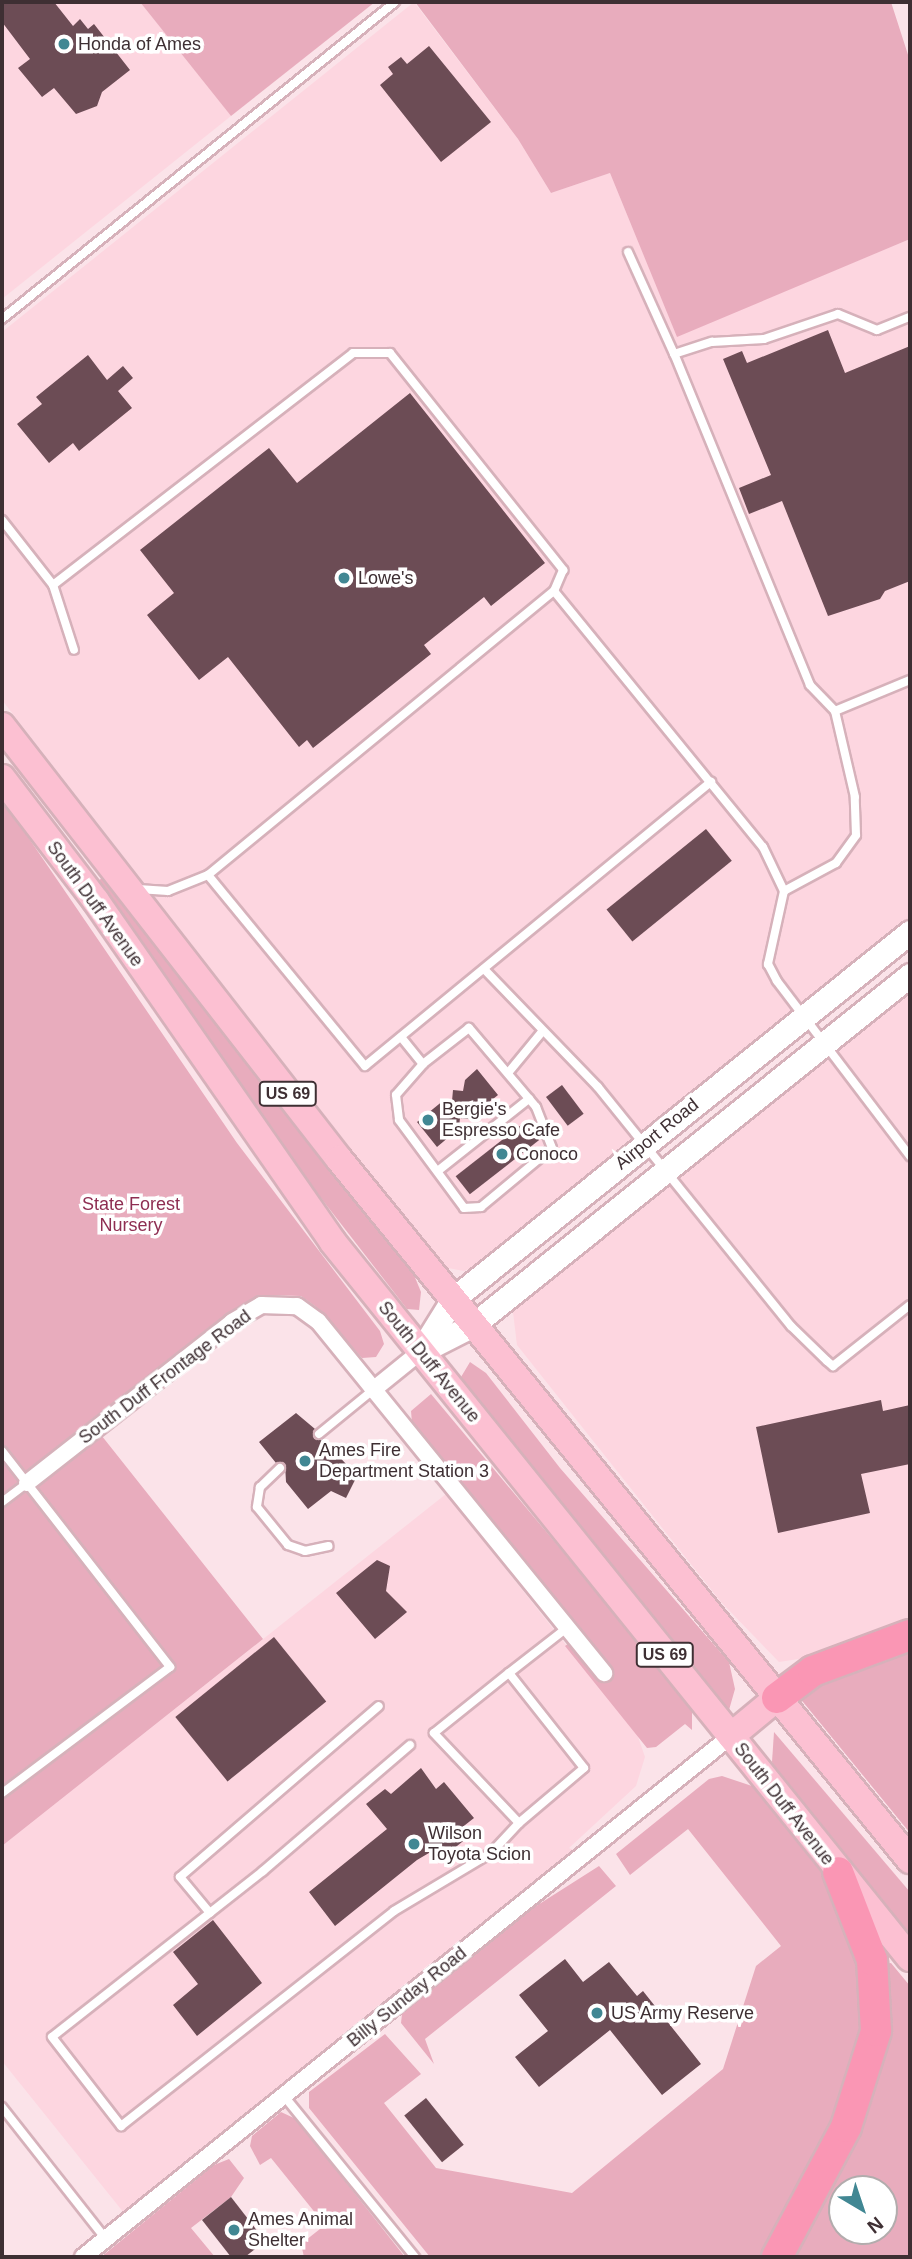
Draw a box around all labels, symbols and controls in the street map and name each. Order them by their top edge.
place label: Honda of Ames [78,33,202,55]
marker: Honda of Ames [56,36,72,52]
place label: Lowe's [358,567,413,589]
marker: Lowe's [336,570,352,586]
street label: South Duff Avenue [42,837,148,971]
road number: US 69 [258,1082,318,1106]
street label: Airport Road [611,1094,703,1174]
place label: Bergie's Espresso Cafe [442,1099,560,1142]
marker: Bergie's Espresso Cafe [420,1112,436,1128]
place label: Conoco [516,1143,578,1165]
marker: Conoco [494,1146,510,1162]
park label: State Forest Nursery [82,1194,180,1236]
street label: South Duff Avenue [373,1297,485,1427]
street label: South Duff Frontage Road [75,1305,255,1449]
place label: Ames Fire Department Station 3 [319,1440,489,1482]
marker: Ames Fire Department Station 3 [297,1453,313,1469]
road number: US 69 [635,1642,695,1667]
street label: South Duff Avenue [729,1738,839,1870]
place label: Wilson Toyota Scion [428,1823,531,1866]
marker: Wilson Toyota Scion [406,1836,422,1852]
street label: Billy Sunday Road [343,1942,471,2052]
place label: US Army Reserve [611,2002,755,2024]
marker: US Army Reserve [589,2005,605,2021]
north arrow [828,2175,898,2245]
place label: Ames Animal Shelter [248,2209,354,2252]
text: N [863,2213,887,2238]
marker: Ames Animal Shelter [226,2222,242,2238]

